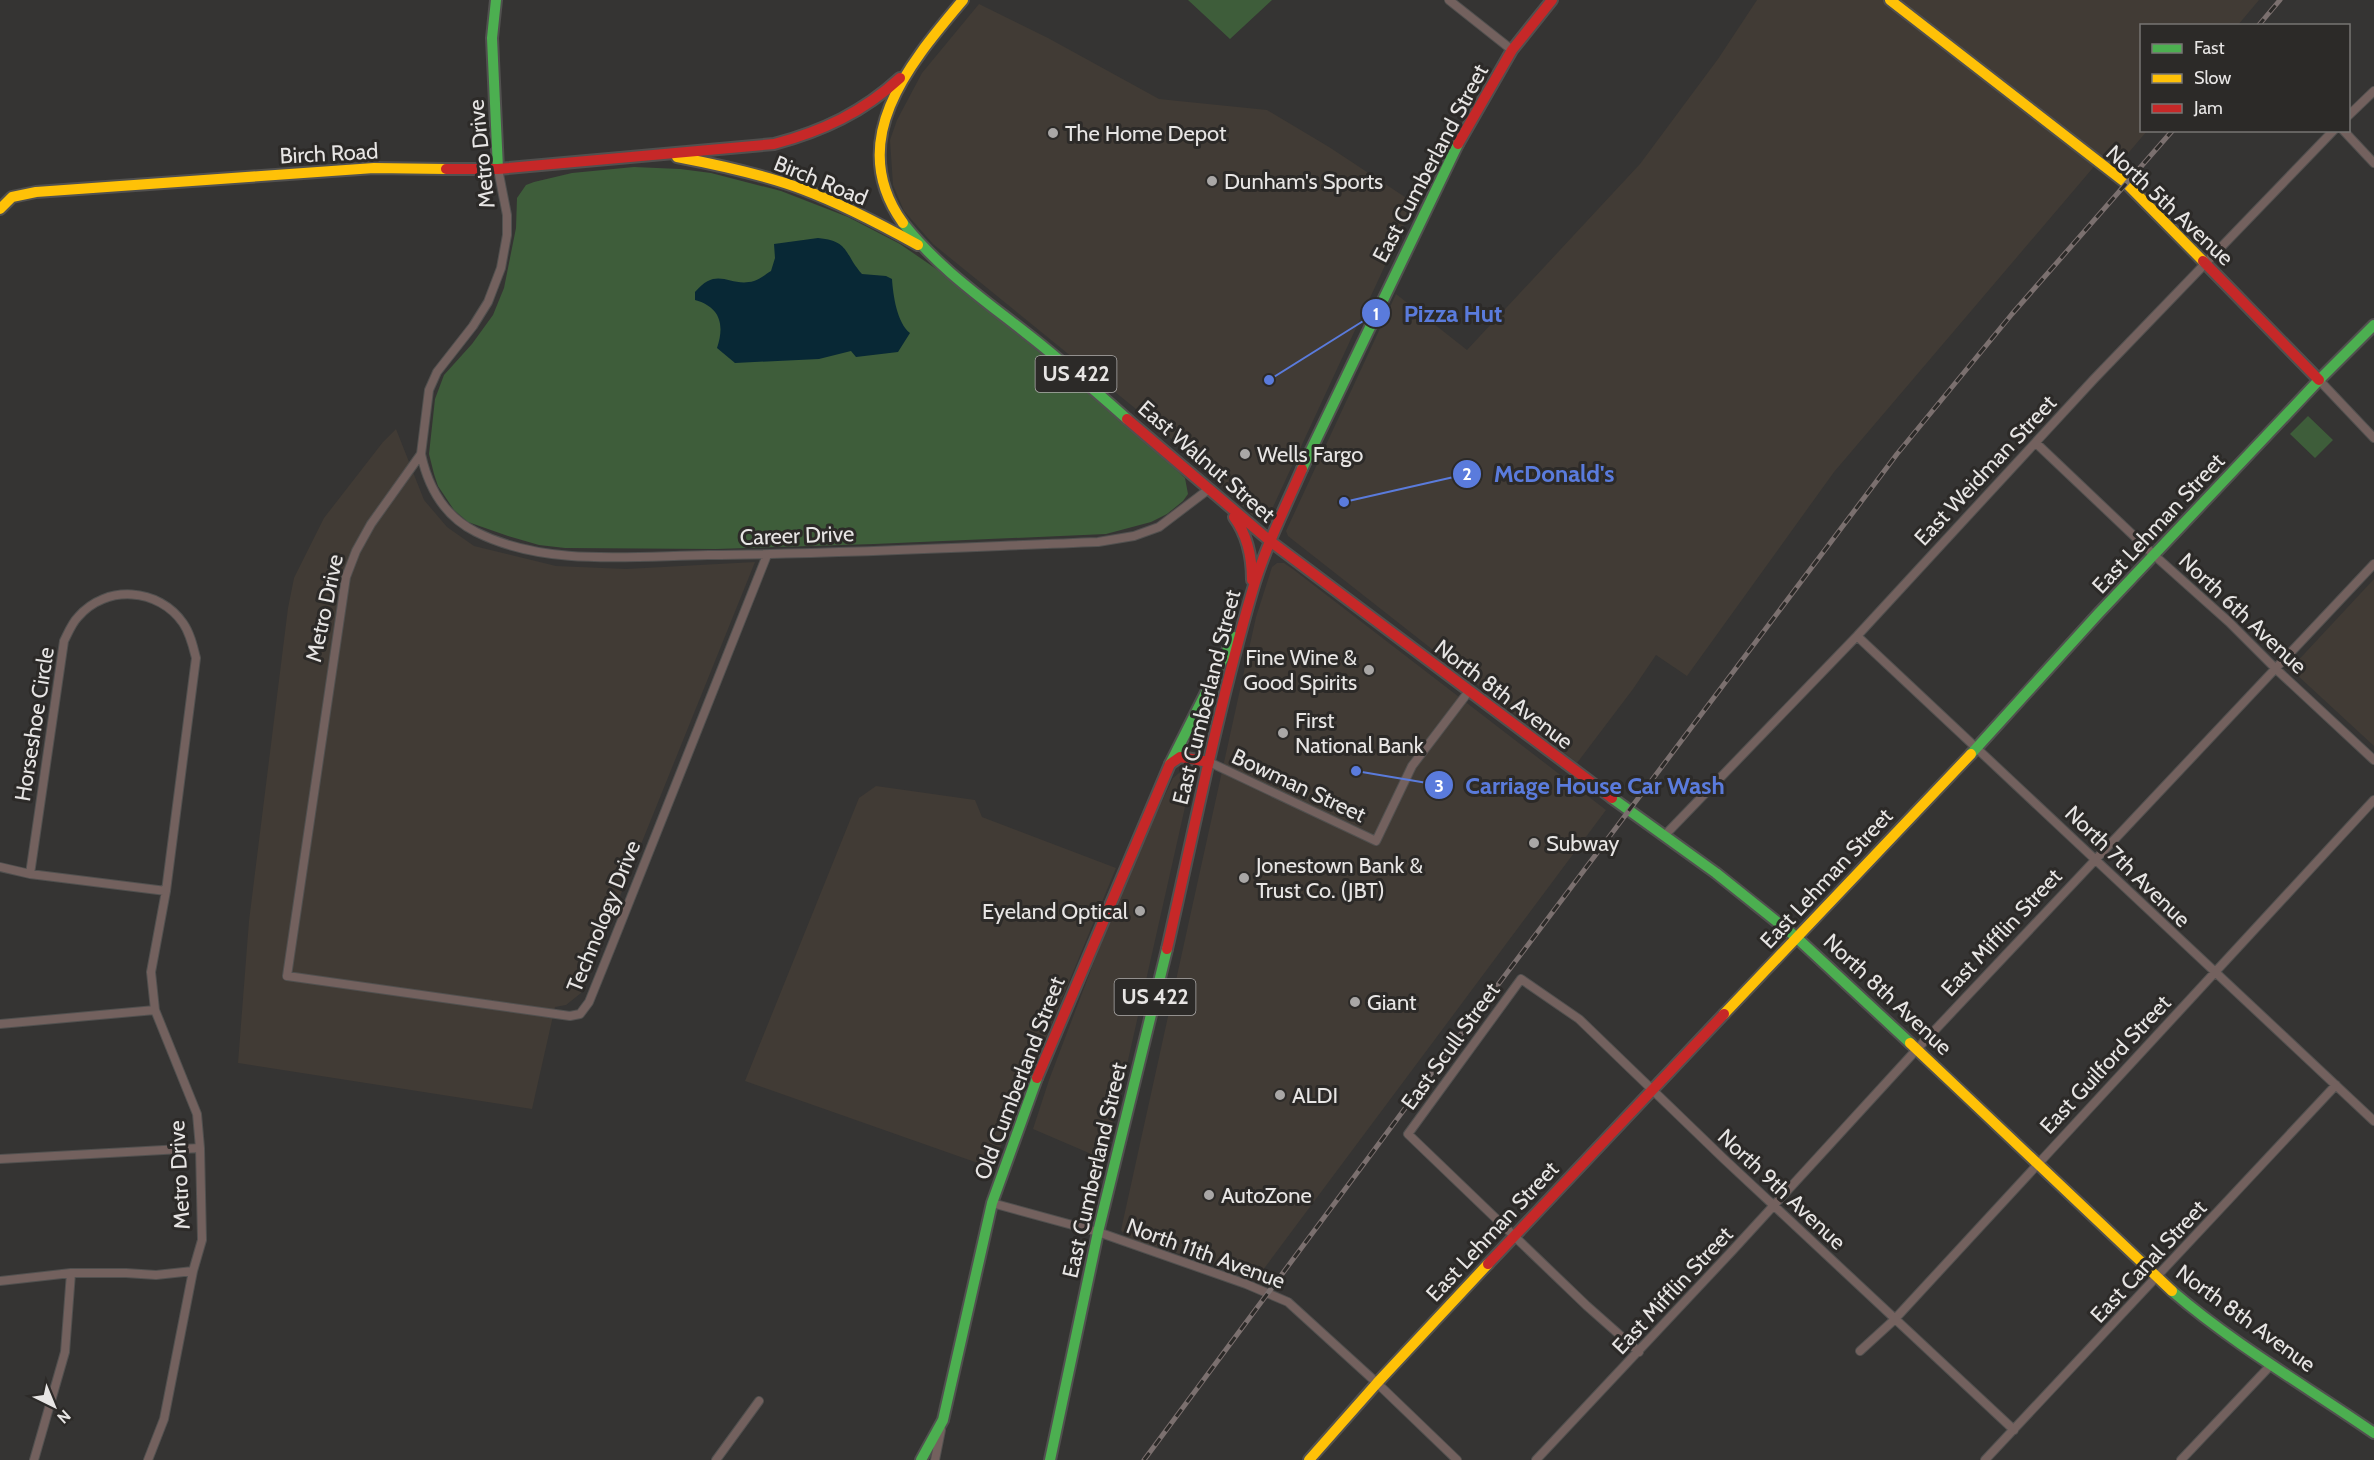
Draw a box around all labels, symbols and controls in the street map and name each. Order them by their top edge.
legend [2140,24,2350,132]
text: Fast [2194,37,2225,59]
street label: East Cumberland Street [1367,59,1494,267]
text: Slow [2194,67,2231,89]
text: Jam [2193,97,2223,119]
street label: Metro Drive [462,98,501,210]
place label: The Home Depot [1065,120,1227,147]
marker: The Home Depot [1046,126,1060,140]
street label: Birch Road [279,137,379,170]
street label: North 5th Avenue [2100,139,2239,271]
street label: Birch Road [770,149,872,212]
place label: Dunham's Sports [1224,168,1383,195]
marker: Dunham's Sports [1205,174,1219,188]
callout: Pizza Hut [1361,292,1514,334]
text: Pizza Hut [1404,299,1502,328]
text: 1 [1373,303,1379,325]
road number: US 422 [1036,356,1116,392]
street label: East Weidman Street [1909,389,2062,551]
street label: East Walnut Street [1133,395,1281,529]
place label: Wells Fargo [1257,441,1363,468]
marker: Wells Fargo [1238,447,1252,461]
street label: East Lehman Street [2086,447,2231,599]
callout: McDonald's [1452,453,1627,495]
text: McDonald's [1494,459,1614,488]
text: 2 [1462,463,1472,485]
street label: Career Drive [739,520,855,551]
street label: North 6th Avenue [2173,547,2312,680]
street label: Metro Drive [300,552,349,664]
street label: East Cumberland Street [1167,586,1246,807]
street label: North 8th Avenue [1429,634,1578,755]
place label: Fine Wine & Good Spirits [1243,644,1358,696]
street label: Horseshoe Circle [9,645,60,803]
marker: Fine Wine & Good Spirits [1362,663,1376,677]
place label: First National Bank [1295,707,1424,759]
marker: First National Bank [1276,726,1290,740]
street label: Bowman Street [1228,743,1371,829]
callout: Carriage House Car Wash [1424,764,1737,806]
text: Carriage House Car Wash [1465,771,1725,800]
text: 3 [1434,775,1444,797]
street label: North 7th Avenue [2059,800,2196,933]
street label: East Lehman Street [1754,802,1899,954]
place label: Subway [1546,830,1619,857]
street label: Technology Drive [561,836,646,996]
marker: Subway [1527,836,1541,850]
place label: Jonestown Bank & Trust Co. (JBT) [1255,852,1423,904]
street label: East Mifflin Street [1935,862,2068,1002]
marker: Jonestown Bank & Trust Co. (JBT) [1237,871,1251,885]
place label: Eyeland Optical [982,898,1129,925]
marker: Eyeland Optical [1133,904,1147,918]
street label: North 8th Avenue [1818,928,1958,1061]
street label: Old Cumberland Street [968,972,1071,1184]
street label: East Scull Street [1395,977,1506,1115]
road number: US 422 [1114,979,1196,1015]
place label: Giant [1367,989,1417,1016]
street label: East Guilford Street [2034,989,2177,1139]
marker: Giant [1348,995,1362,1009]
street label: East Cumberland Street [1057,1059,1133,1281]
place label: ALDI [1292,1082,1338,1109]
marker: ALDI [1273,1088,1287,1102]
street label: Metro Drive [163,1120,196,1230]
street label: North 9th Avenue [1712,1123,1851,1256]
street label: East Lehman Street [1420,1155,1565,1307]
place label: AutoZone [1221,1182,1312,1209]
marker: AutoZone [1202,1188,1216,1202]
street label: East Canal Street [2085,1194,2212,1328]
street label: North 11th Avenue [1123,1212,1289,1295]
street label: East Mifflin Street [1606,1220,1739,1360]
street label: North 8th Avenue [2171,1259,2321,1378]
north arrow [24,1376,84,1436]
text: N [53,1406,75,1427]

